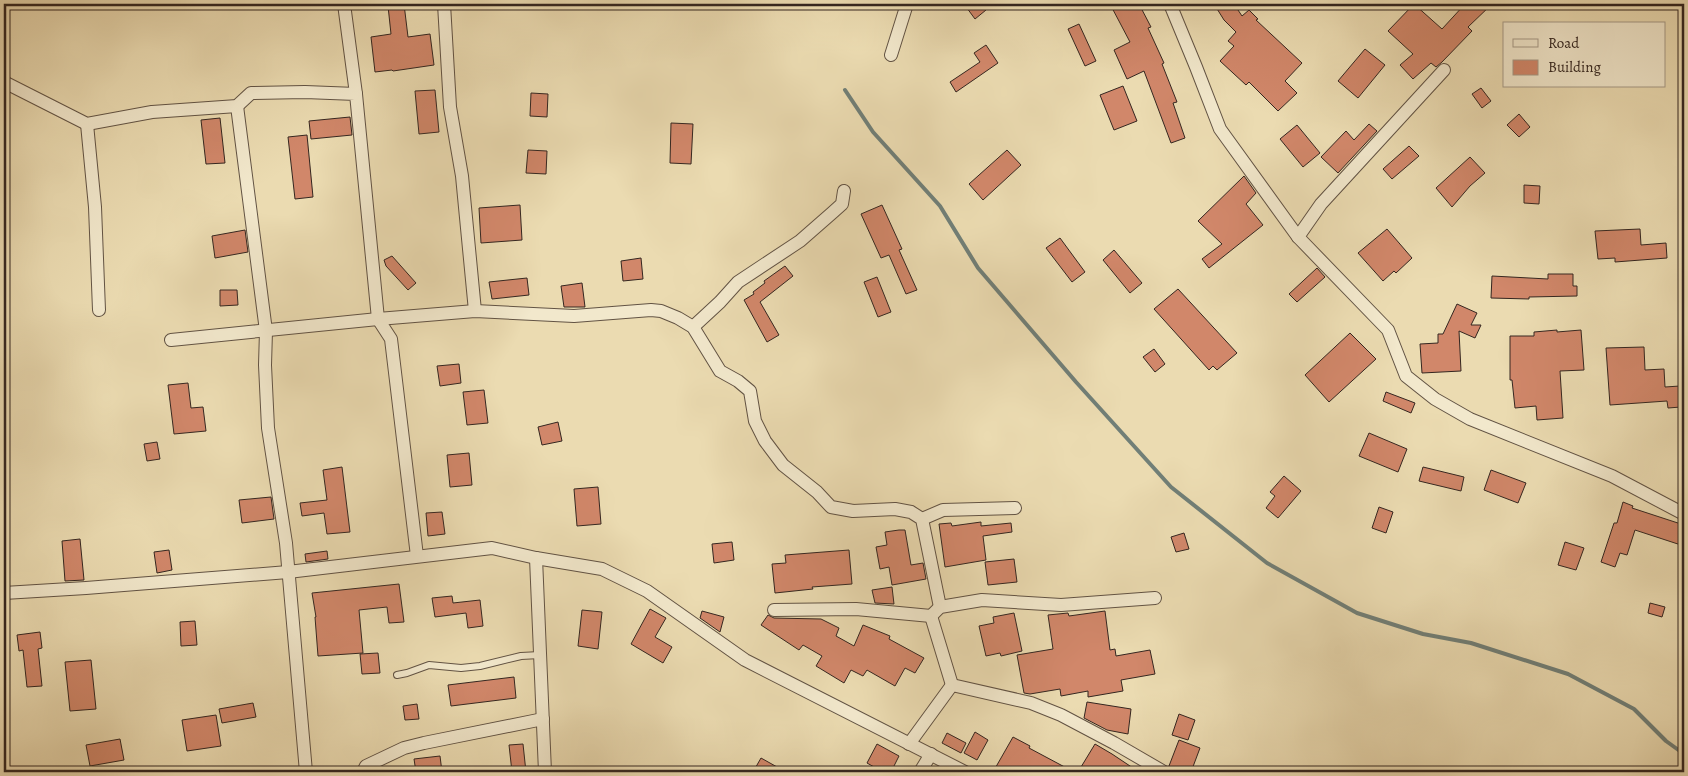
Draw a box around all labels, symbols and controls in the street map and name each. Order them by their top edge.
legend [1503,22,1666,88]
text: Road [1548,33,1580,53]
text: Building [1548,57,1601,77]

